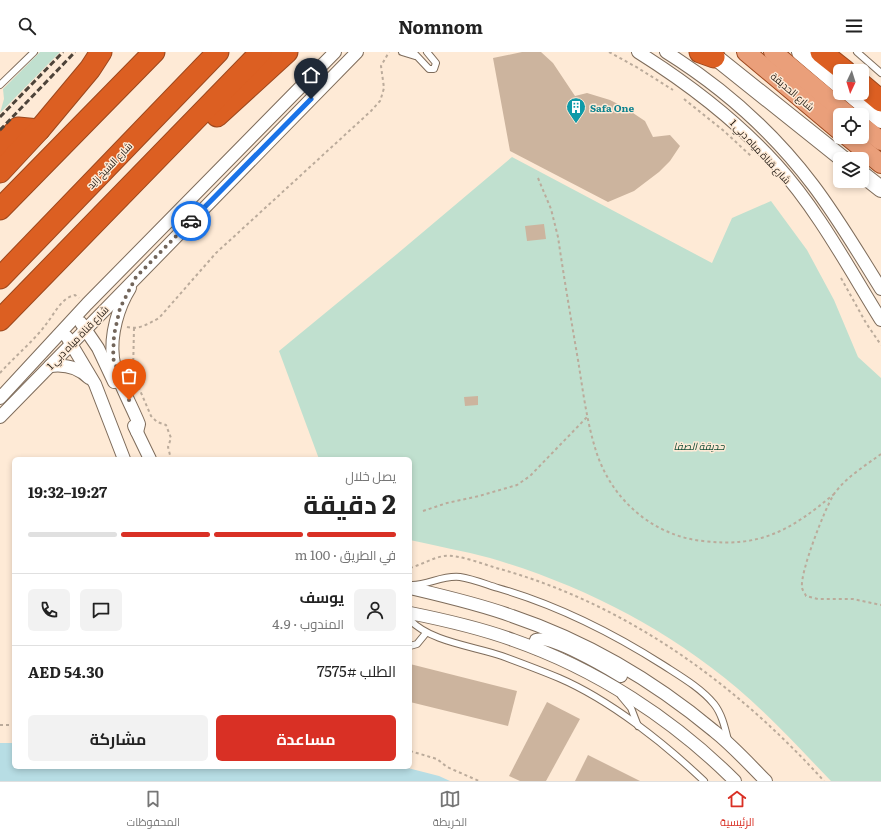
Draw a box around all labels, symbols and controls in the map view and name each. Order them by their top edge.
text: Nomnom [398,13,483,40]
icon: search [16,15,38,37]
icon: menu [843,15,865,37]
pin [294,58,328,99]
icon: home [300,64,322,86]
north arrow [833,64,869,100]
map controls [833,64,869,188]
street label: شارع الحديقة [768,68,818,114]
building icon: Safa One [565,96,587,124]
place label: Safa One [590,100,635,115]
button: locate [833,108,869,144]
street label: شارع قناة مياه دبي 1 [726,115,795,187]
street label: شارع الشيخ زايد [83,138,135,192]
button: layers [833,152,869,188]
courier [171,201,211,241]
icon: car [180,210,202,232]
street label: شارع قناة مياه دبي 1 [43,302,112,373]
pin [112,359,146,400]
icon: bag [118,365,140,387]
park label: حديقة الصفا [674,438,725,453]
text: يصل خلال [345,466,396,485]
text: 19:27–19:32 [28,480,107,503]
text: 2 دقيقة [303,483,396,522]
text: في الطريق · 100 m [295,545,396,564]
text: يوسف [299,585,344,608]
button: phone [28,589,70,631]
button: chat [80,589,122,631]
button: person [354,589,396,631]
text: المندوب · 4.9 [272,614,344,633]
text: الطلب #7575 [317,659,396,682]
text: AED 54.30 [28,660,104,683]
button: مشاركة [28,715,208,761]
button: مساعدة [216,715,396,761]
tab: المحفوظات [126,788,180,832]
tab: الخريطة [433,788,467,832]
tab: الرئيسية [720,788,755,832]

